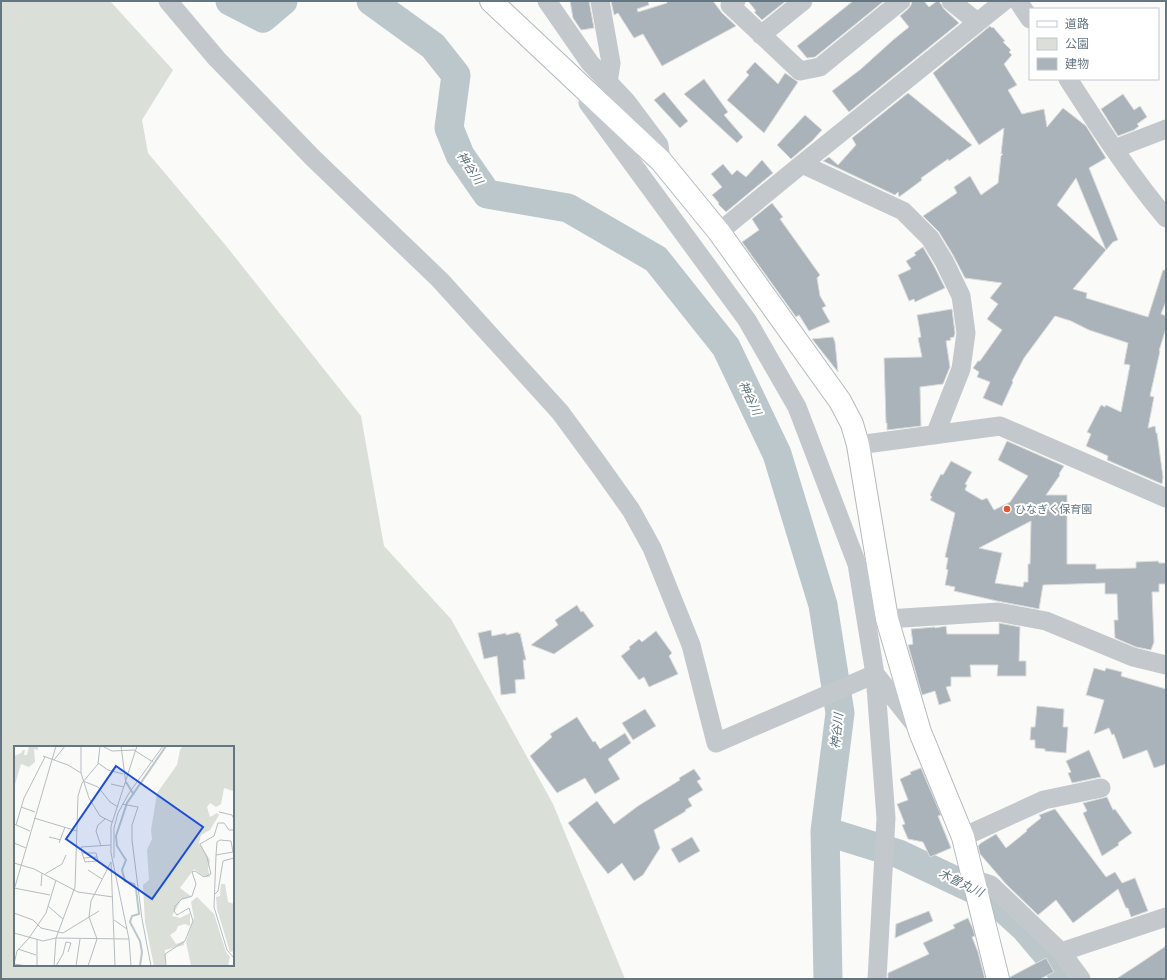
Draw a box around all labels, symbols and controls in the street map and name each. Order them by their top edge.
legend [1029,8,1159,80]
text: 道路 [1065,17,1089,31]
text: 公園 [1065,37,1089,51]
text: 建物 [1065,57,1089,71]
water label: 神谷川 [454,149,487,189]
water label: 神谷川 [736,379,765,419]
place label: ひなぎく保育園 [1015,503,1092,516]
marker: ひなぎく保育園 [1002,504,1012,514]
water label: 神谷川 [828,710,846,750]
inset map [14,746,234,966]
water label: 木曽丸川 [936,866,987,901]

